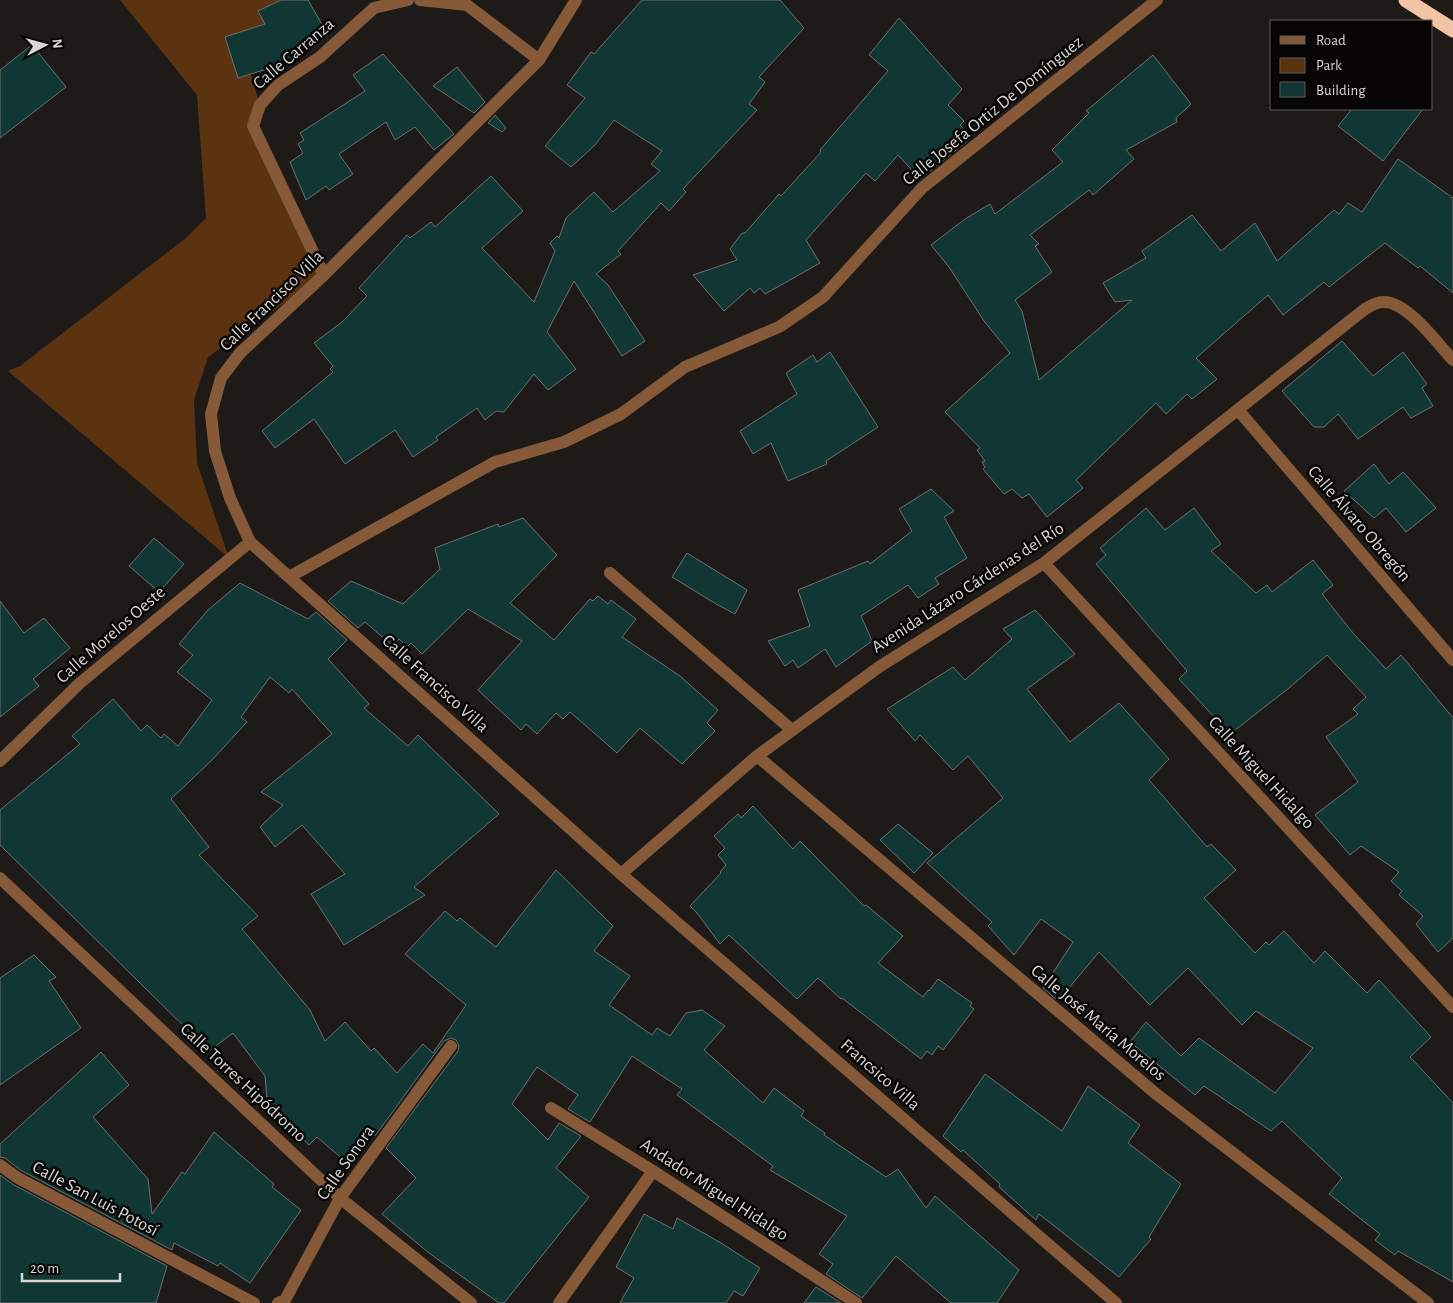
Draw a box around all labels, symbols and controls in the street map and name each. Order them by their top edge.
street label: Calle Carranza [250,15,338,93]
north arrow [20,20,70,70]
legend [1270,20,1433,110]
street label: Calle Josefa Ortiz De Domínguez [900,33,1086,189]
text: Road [1316,33,1346,48]
text: N [49,38,64,49]
text: Park [1316,58,1342,73]
text: Building [1316,83,1366,98]
street label: Calle Francisco Villa [217,247,327,355]
street label: Calle Álvaro Obregón [1304,461,1416,585]
street label: Avenida Lázaro Cárdenas del Río [869,519,1068,657]
street label: Calle Morelos Oeste [53,583,169,687]
street label: Calle Francisco Villa [378,632,492,736]
street label: Calle Miguel Hidalgo [1204,713,1318,833]
street label: Calle José María Morelos [1027,961,1169,1085]
street label: Calle Torres Hipódromo [176,1020,310,1146]
street label: Francsico Villa [837,1036,923,1114]
street label: Calle Sonora [314,1122,378,1204]
street label: Andador Miguel Hidalgo [637,1135,791,1245]
street label: Calle San Luis Potosí [29,1158,162,1240]
scale bar [22,1250,120,1282]
text: 20 m [30,1261,59,1276]

